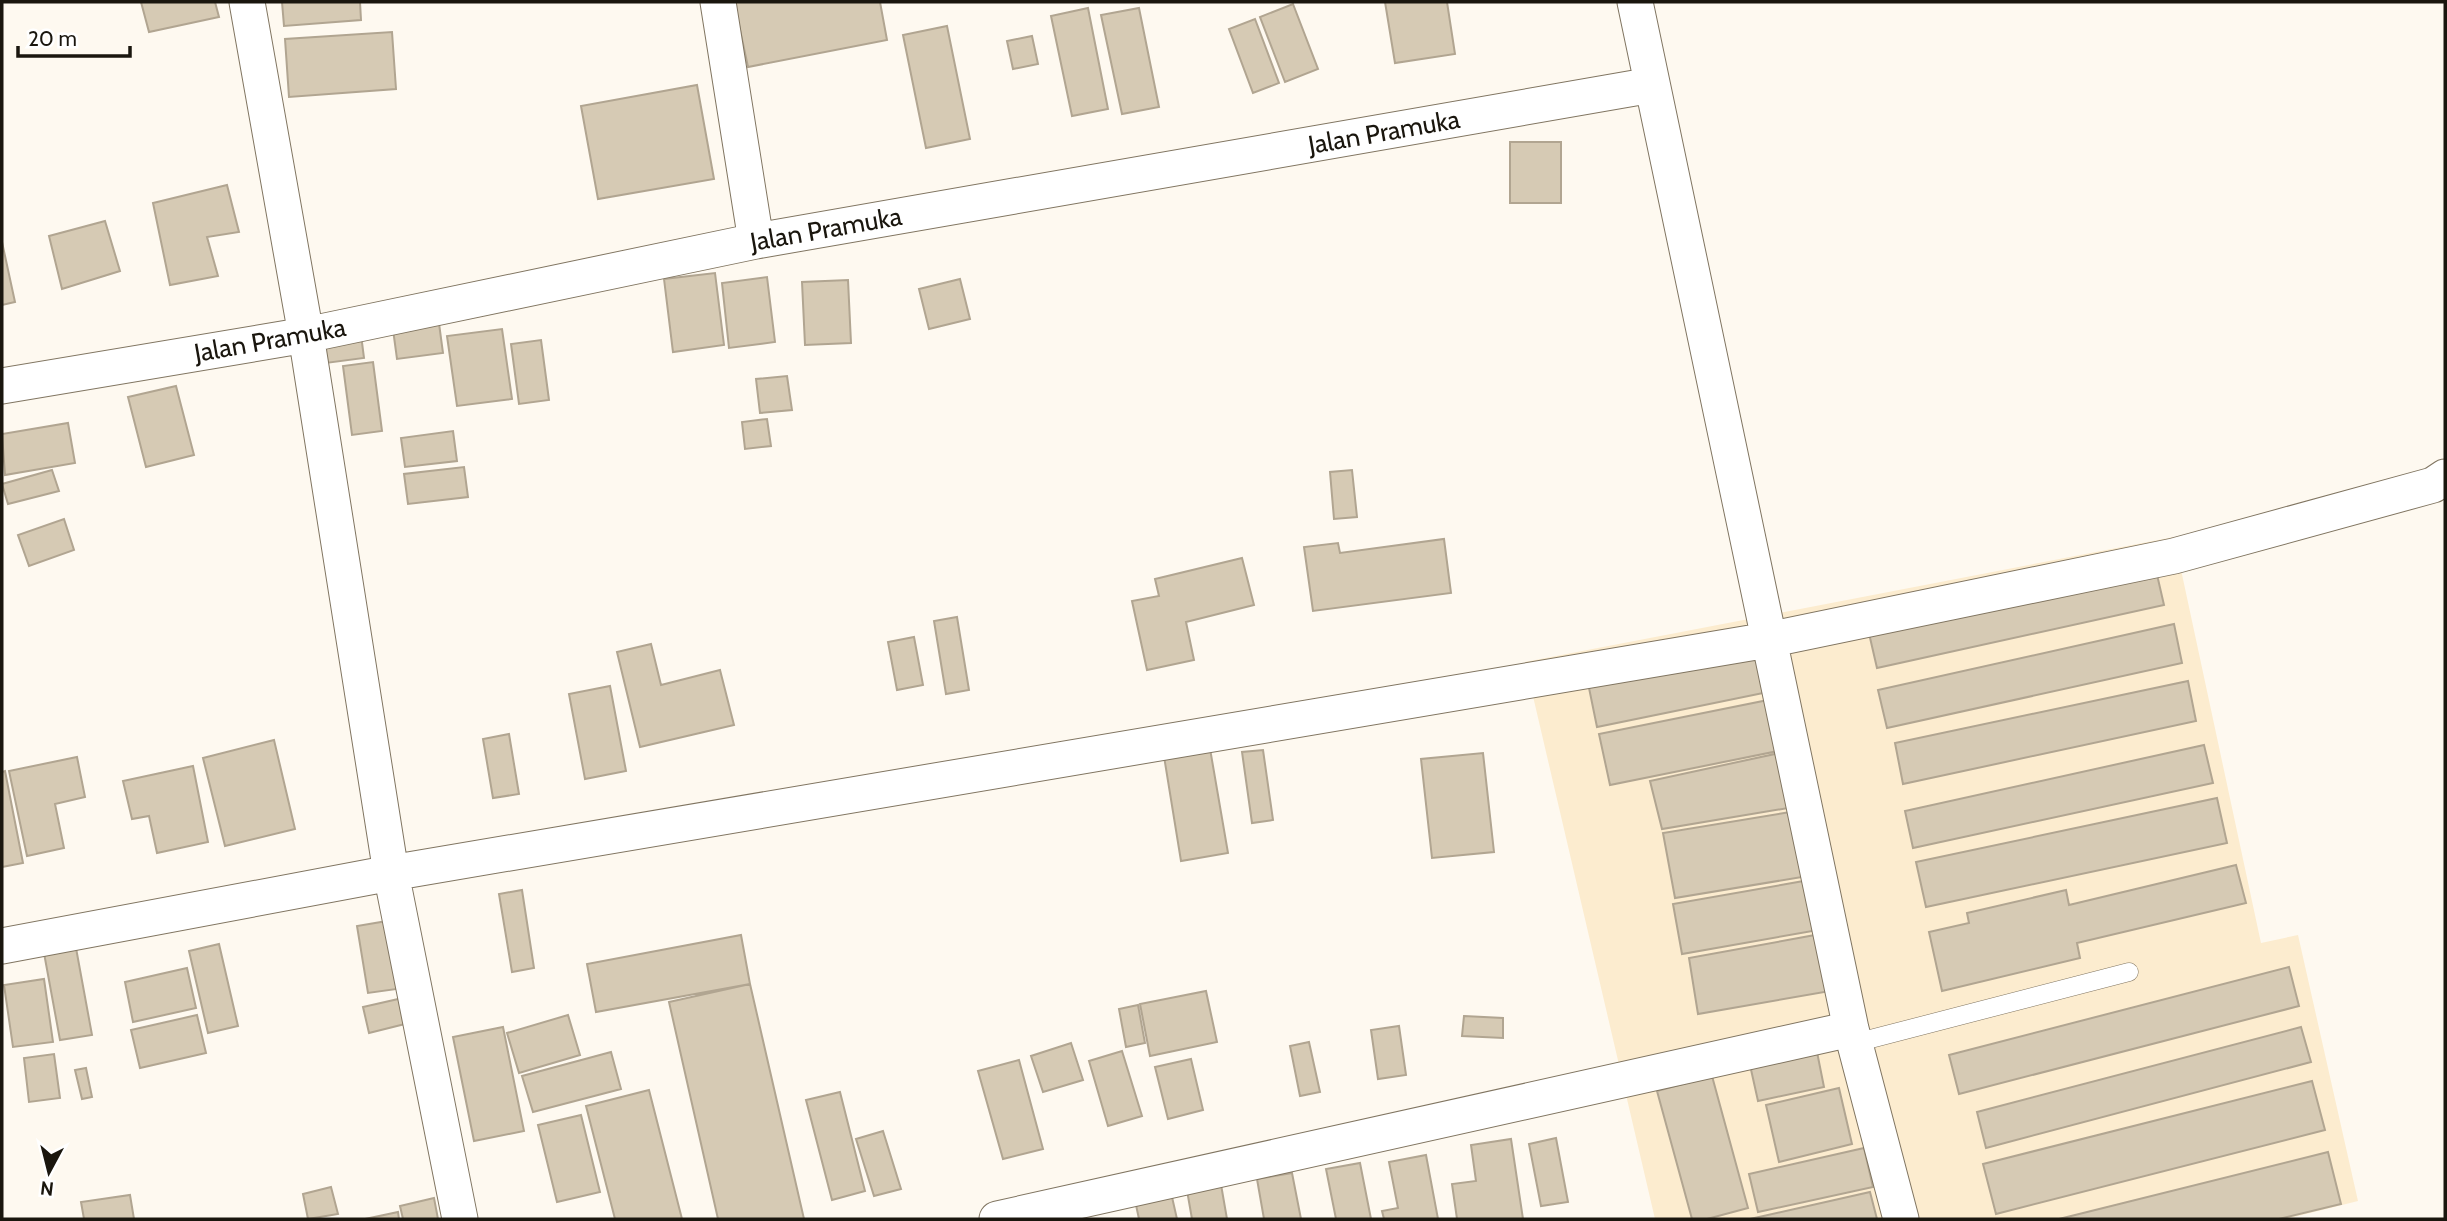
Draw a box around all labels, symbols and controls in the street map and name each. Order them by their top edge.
scale bar [18,14,130,58]
text: 20 m [28,26,77,51]
street label: Jalan Pramuka [1305,103,1463,161]
street label: Jalan Pramuka [747,200,905,258]
street label: Jalan Pramuka [191,311,349,369]
north arrow [14,1137,84,1207]
text: N [39,1176,55,1201]

